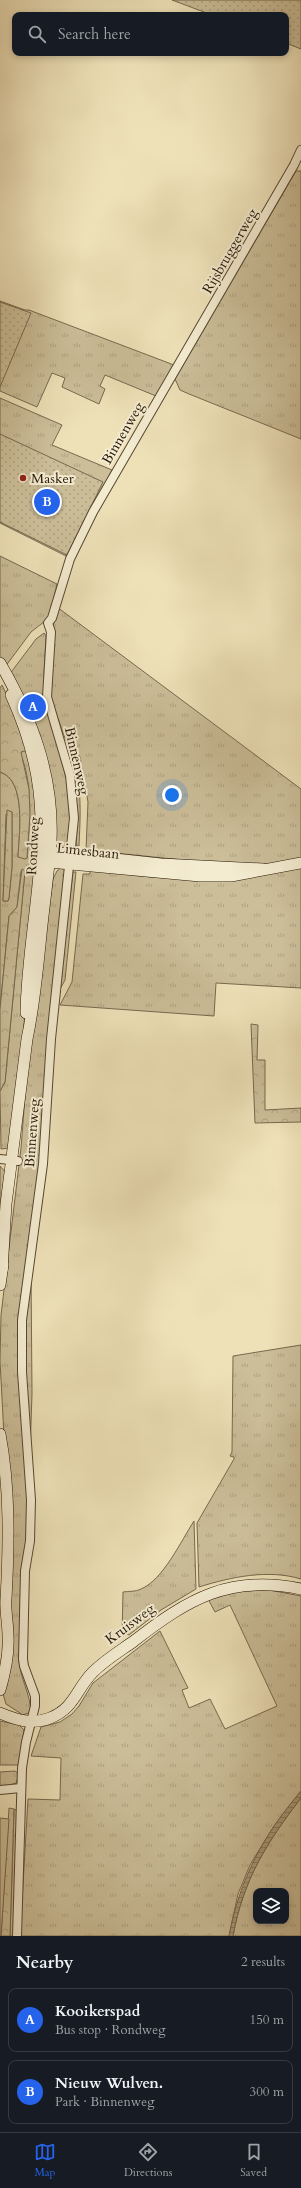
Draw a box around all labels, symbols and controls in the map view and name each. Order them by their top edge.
search box [12,12,289,56]
icon: search [26,23,48,45]
text: Search here [58,24,131,44]
street label: Rijsbruggerweg [198,205,262,297]
street label: Binnenweg [97,398,149,468]
place label: Masker [31,469,75,488]
marker: Masker [18,473,28,483]
pin: B [34,487,60,517]
pin: A [20,692,46,722]
street label: Binnenweg [60,725,94,797]
your location [162,785,182,805]
street label: Rondweg [22,816,44,876]
street label: Limesbaan [56,838,120,864]
street label: Binnenweg [20,1098,44,1168]
street label: Kruisweg [101,1599,159,1649]
map controls [253,1888,289,1924]
button: layers [253,1888,289,1924]
text: Nearby [16,1951,73,1974]
text: 2 results [241,1953,285,1971]
text: Kooikerspad [55,2001,140,2021]
text: A [25,2011,35,2029]
text: 150 m [250,2011,284,2029]
text: Bus stop · Rondweg [55,2021,165,2039]
text: Nieuw Wulven. [55,2073,163,2093]
text: B [25,2083,35,2101]
text: 300 m [250,2083,284,2101]
text: Park · Binnenweg [55,2093,154,2111]
tab: Map [34,2141,56,2180]
tab: Directions [124,2141,172,2180]
tab: Saved [240,2141,267,2180]

